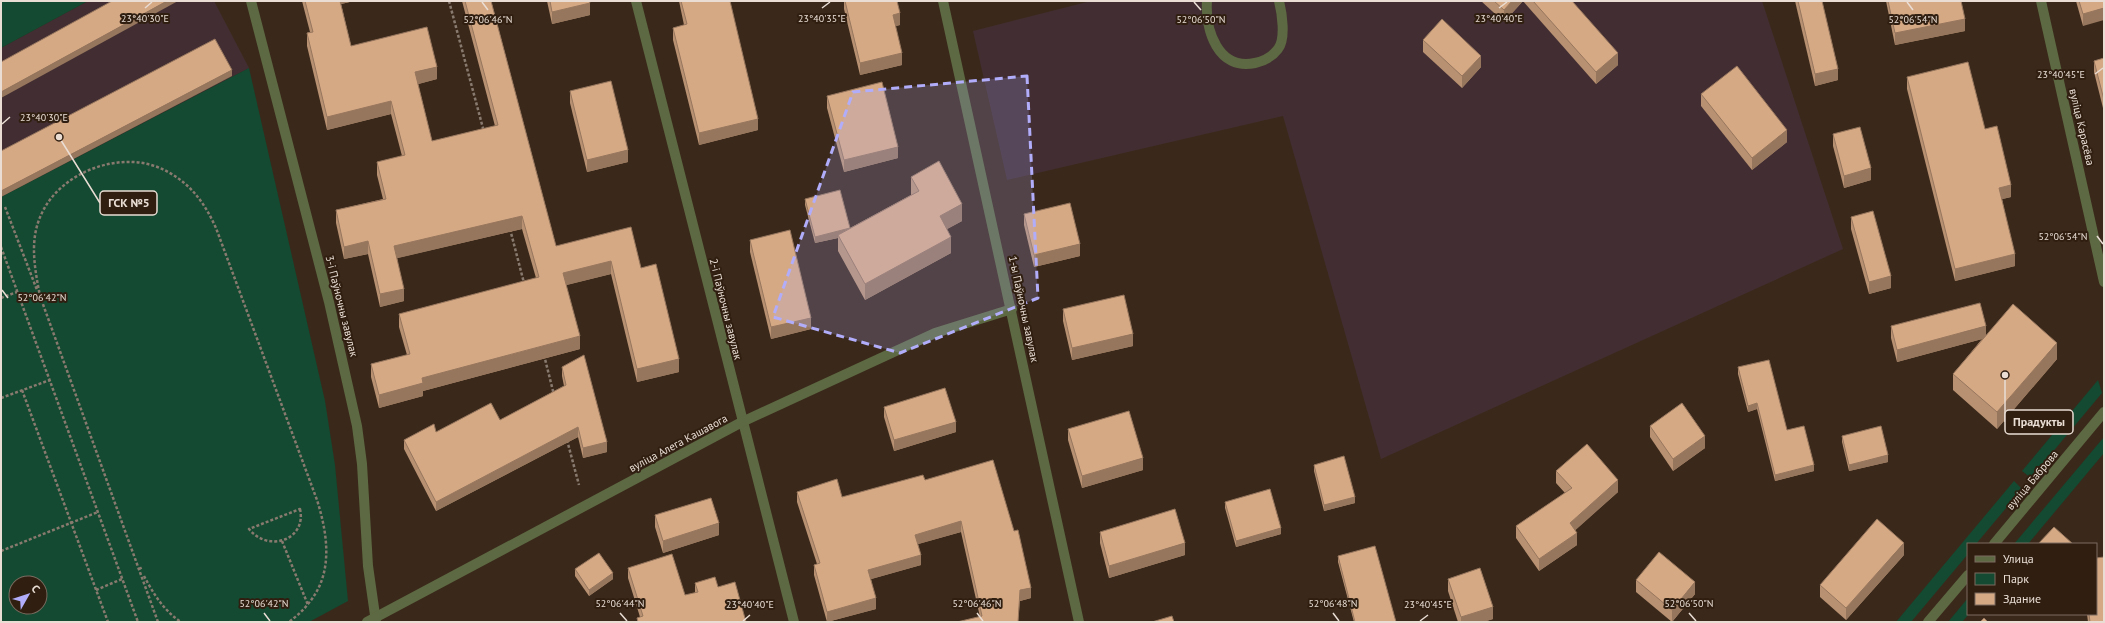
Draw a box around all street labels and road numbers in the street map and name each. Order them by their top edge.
street label: вуліца Карасёва [2066,87,2098,167]
street label: 3-і Паўночны завулак [323,254,362,359]
street label: 1-ы Паўночны завулак [1006,255,1042,364]
street label: 2-і Паўночны завулак [707,257,746,362]
street label: вуліца Алега Кашавога [626,411,730,475]
street label: вуліца Баброва [2003,447,2061,513]

